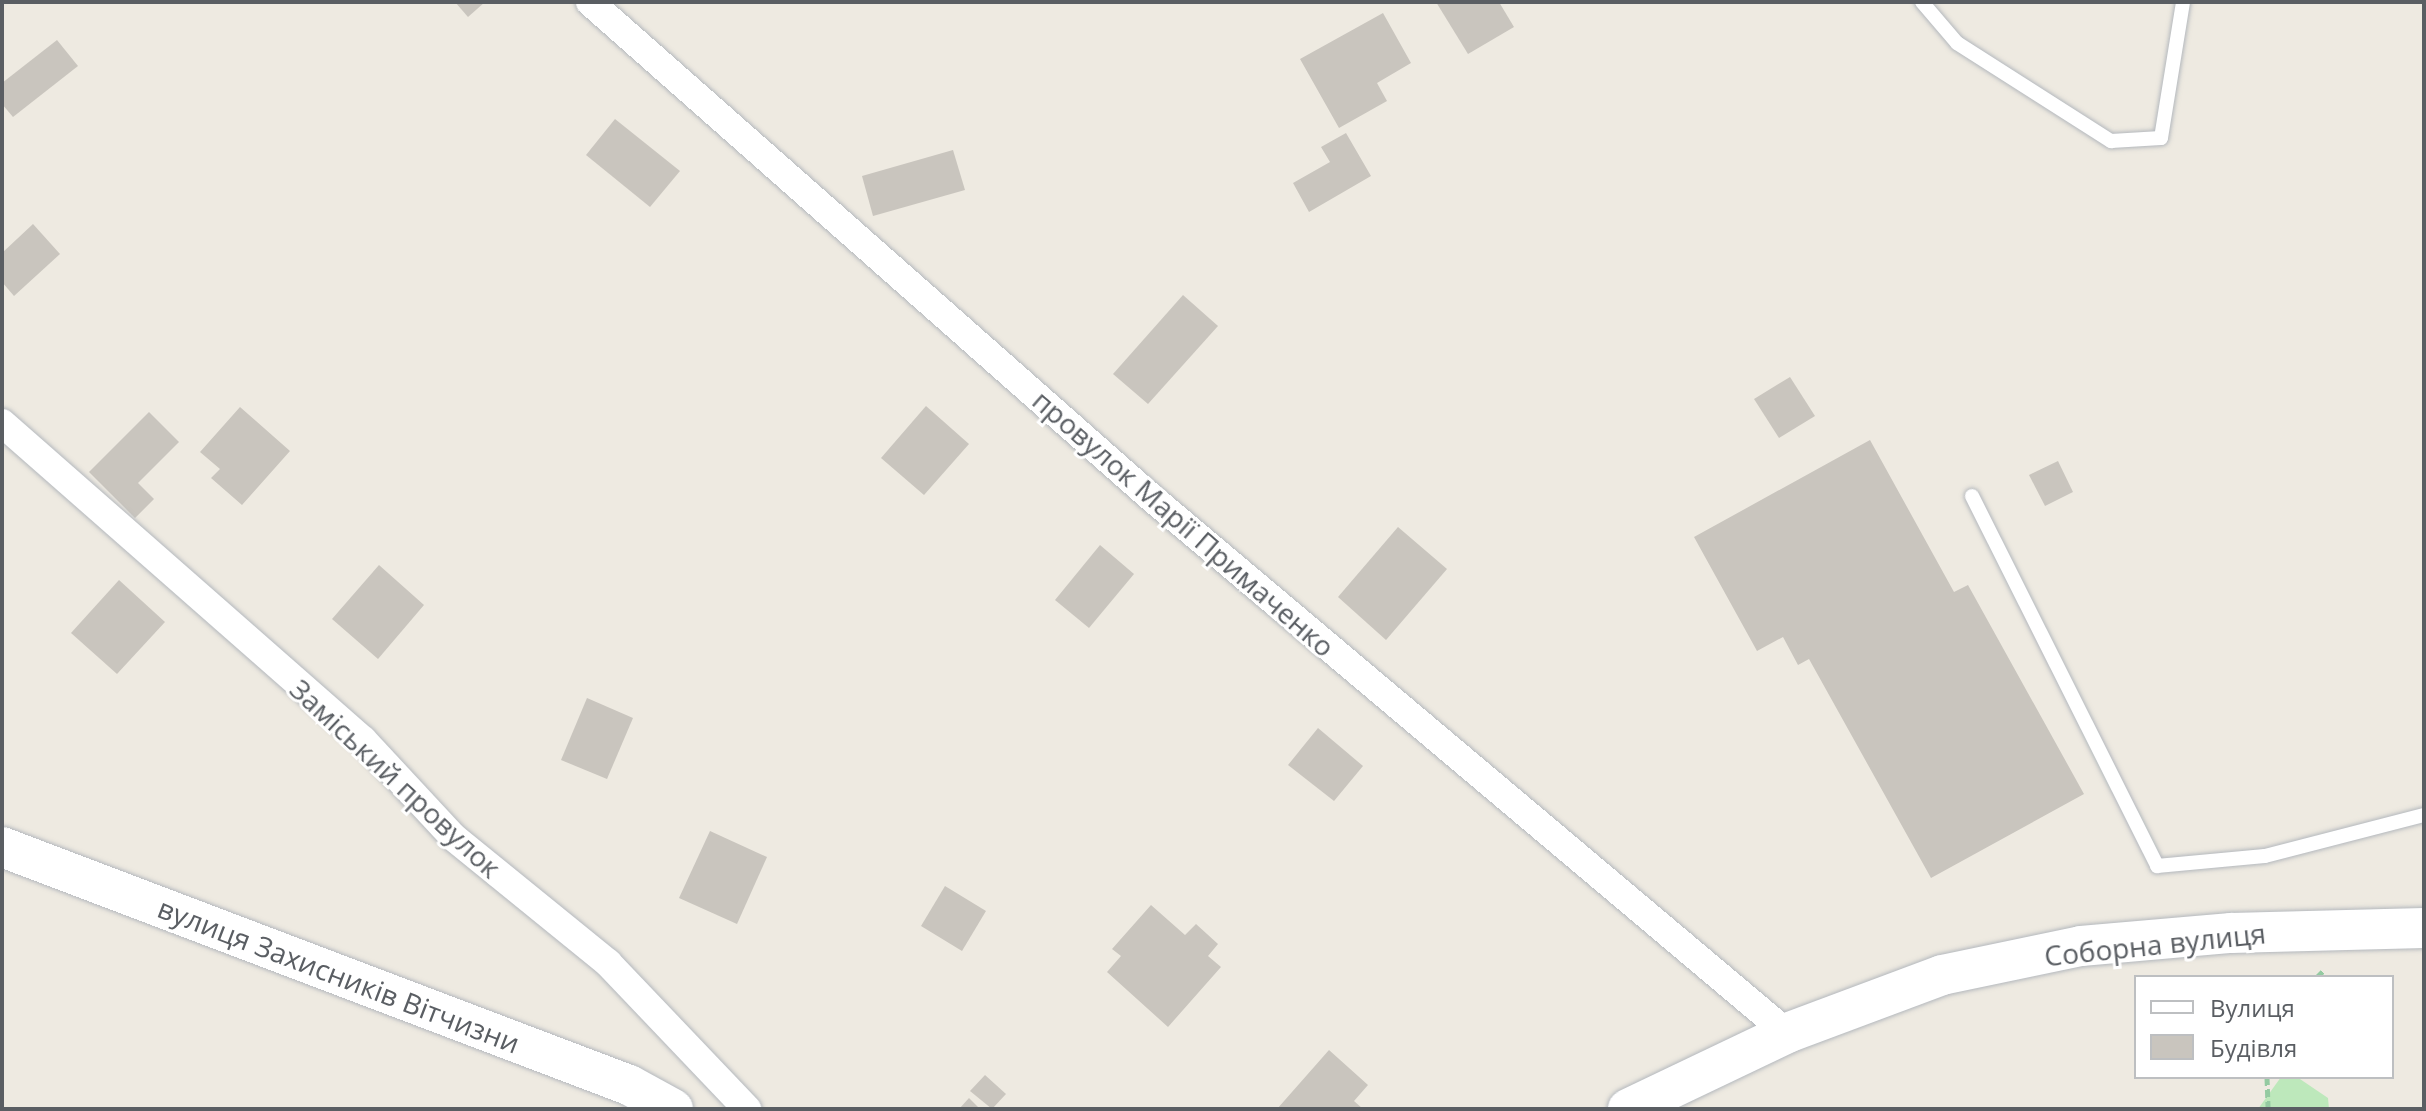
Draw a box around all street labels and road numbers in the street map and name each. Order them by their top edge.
street label: провулок Марії Примаченко [1026,383,1342,663]
street label: Заміський провулок [284,672,508,884]
street label: вулиця Захисників Вітчизни [153,890,525,1060]
street label: Соборна вулиця [2043,916,2267,972]

